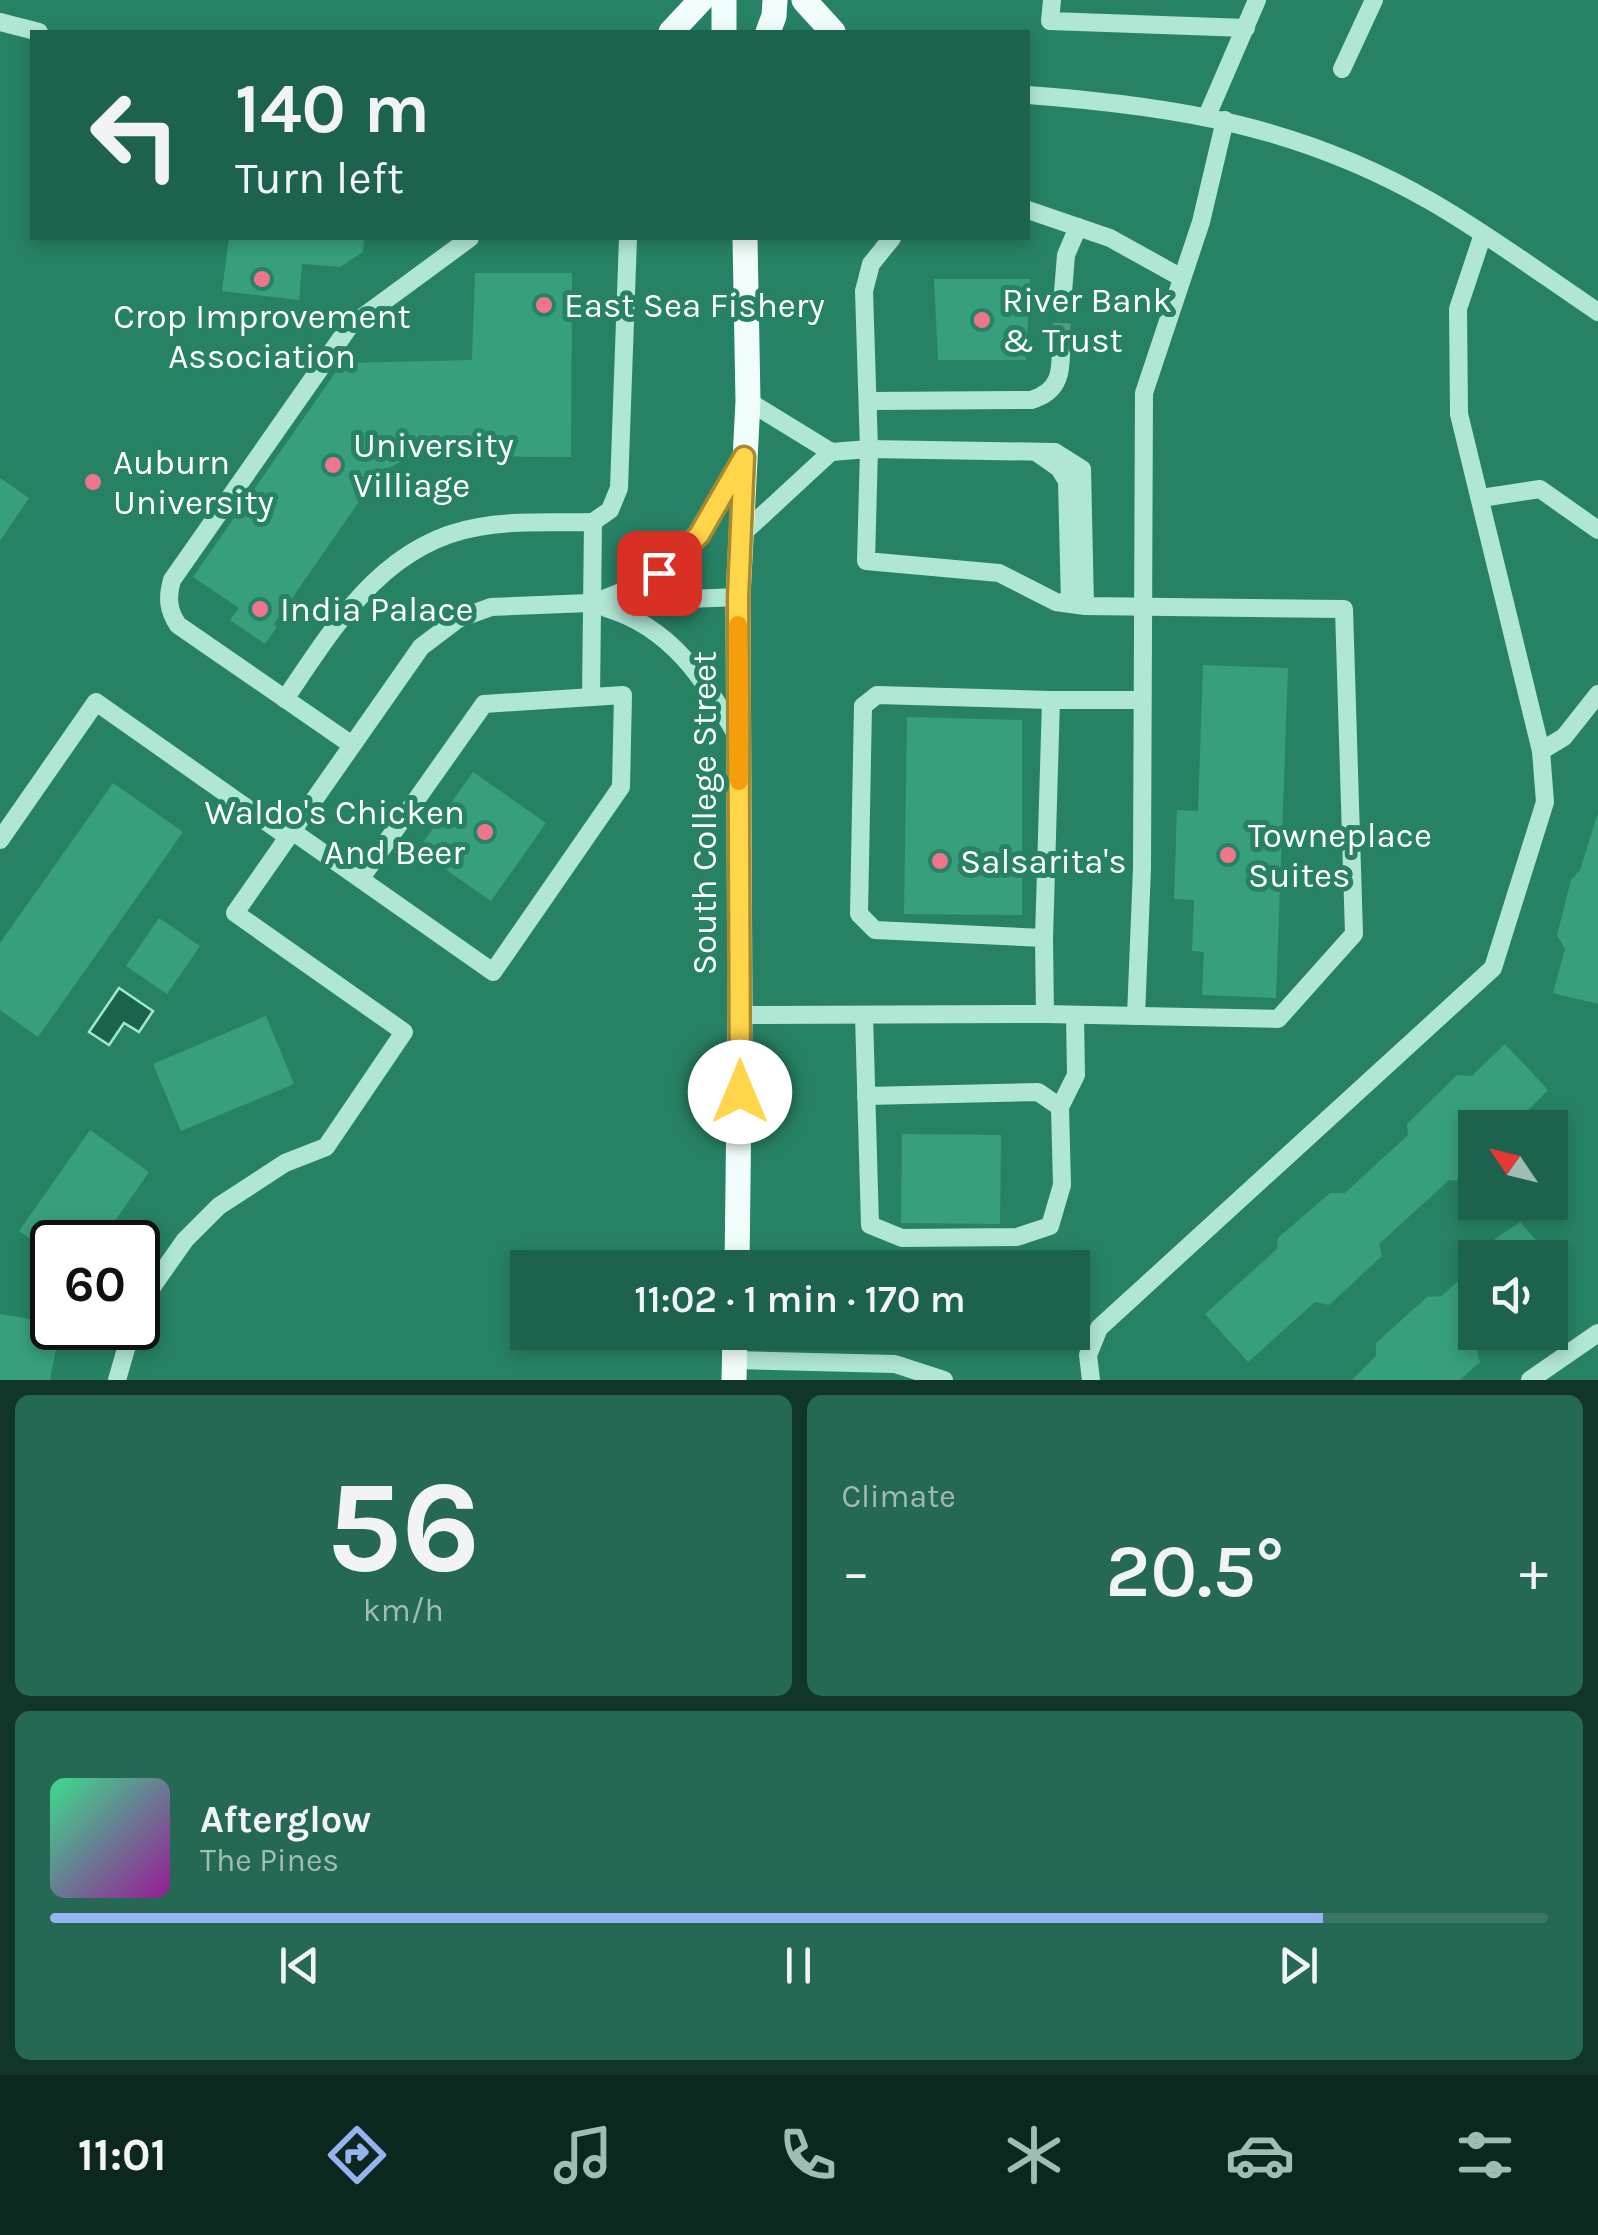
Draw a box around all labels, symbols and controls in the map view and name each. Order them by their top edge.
text: 140 m [235,68,430,150]
icon: left [70,70,200,200]
text: Turn left [235,152,404,204]
marker: Crop Improvement Association [251,268,273,290]
place label: River Bank & Trust [1002,280,1172,361]
place label: East Sea Fishery [564,285,825,326]
marker: East Sea Fishery [533,294,555,316]
place label: Crop Improvement Association [113,296,411,377]
marker: River Bank & Trust [971,309,993,331]
place label: University Villiage [353,425,514,506]
place label: Auburn University [113,442,274,523]
marker: University Villiage [322,454,344,476]
marker: Auburn University [82,471,104,493]
pin [617,531,702,616]
icon: arrive [632,546,687,601]
place label: India Palace [280,589,473,630]
marker: India Palace [249,598,271,620]
street label: South College Street [684,651,725,975]
place label: Waldo's Chicken And Beer [205,792,465,873]
place label: Towneplace Suites [1248,815,1432,896]
marker: Waldo's Chicken And Beer [474,821,496,843]
place label: Salsarita's [960,841,1127,882]
marker: Towneplace Suites [1217,844,1239,866]
marker: Salsarita's [929,850,951,872]
position arrow [688,1040,792,1144]
north arrow [1458,1110,1568,1220]
map controls [1458,1110,1568,1350]
speed limit sign: 60 [30,1220,160,1350]
button: sound [1458,1240,1568,1350]
text: 11:02 · 1 min · 170 m [634,1277,966,1322]
text: 56 [326,1451,481,1603]
text: Climate [842,1478,956,1515]
text: 20.5° [1106,1527,1284,1615]
text: − [842,1540,870,1604]
text: + [1519,1540,1548,1604]
text: km/h [363,1592,444,1629]
text: Afterglow [200,1797,371,1842]
text: The Pines [200,1842,339,1879]
icon: previous [272,1938,327,1993]
icon: pause [771,1938,826,1993]
icon: next [1271,1938,1326,1993]
icon: directions [322,2120,392,2190]
icon: music [548,2120,618,2190]
icon: phone [773,2120,843,2190]
icon: climate [999,2120,1069,2190]
icon: car [1225,2120,1295,2190]
icon: filters [1450,2120,1520,2190]
text: 11:01 [78,2129,167,2181]

